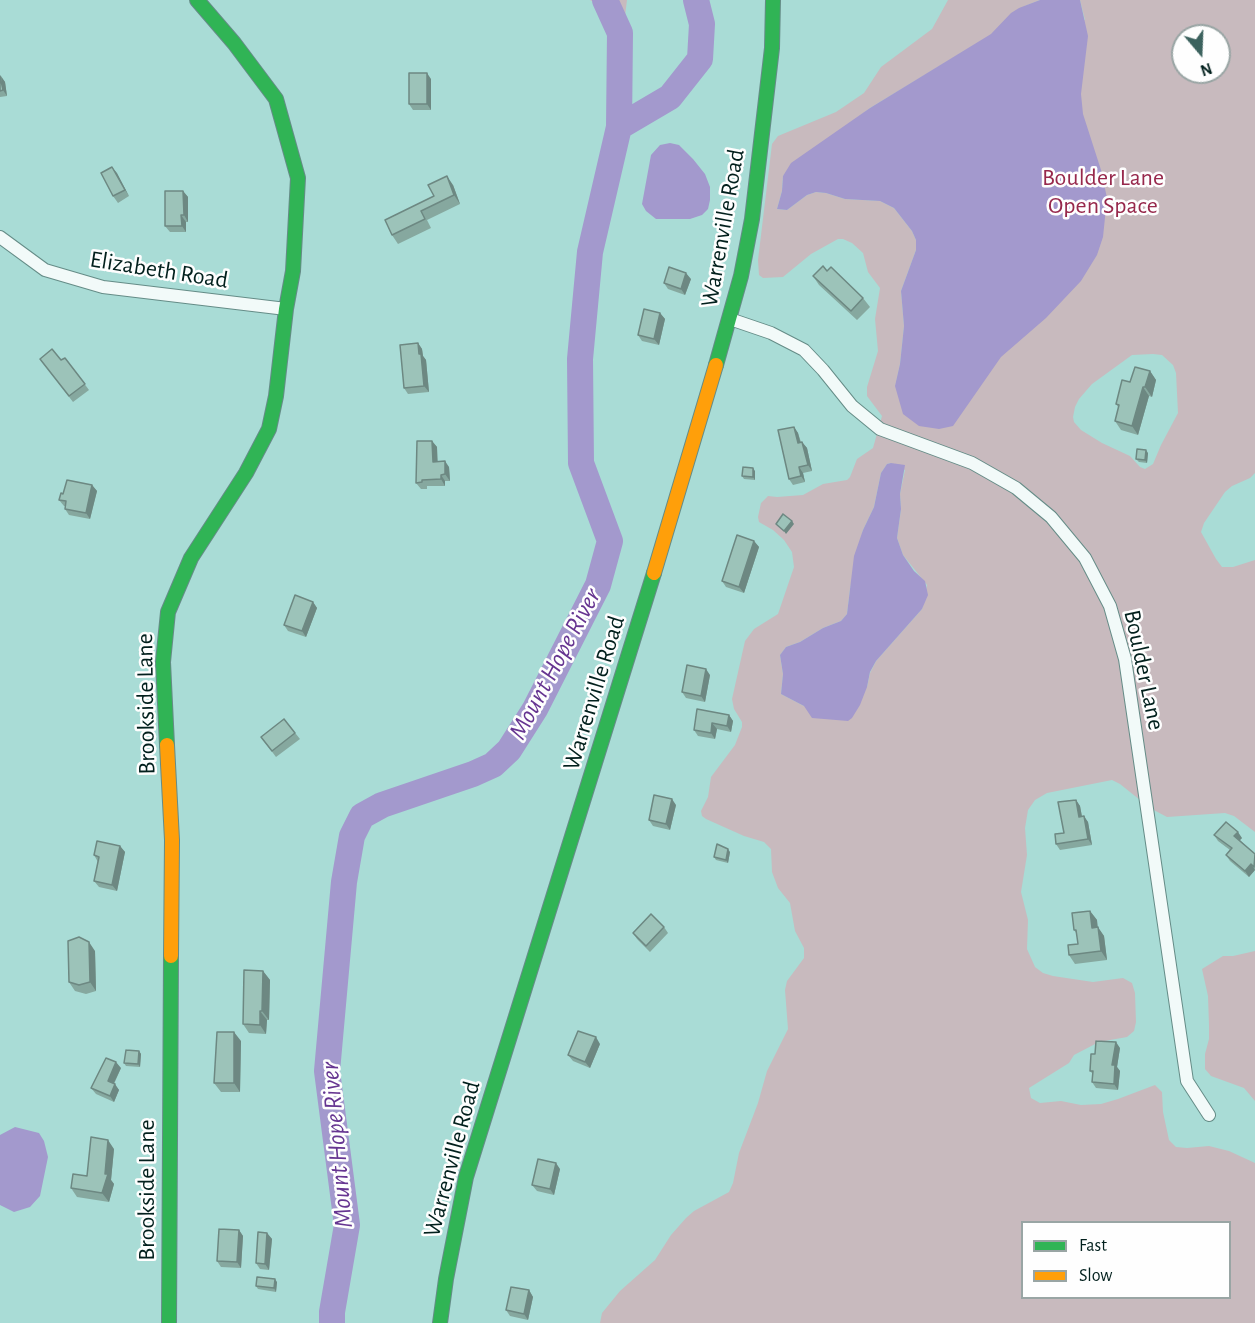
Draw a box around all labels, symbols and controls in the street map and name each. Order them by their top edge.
north arrow [1171,24,1231,84]
text: N [1198,60,1214,79]
street label: Warrenville Road [695,147,751,309]
park label: Boulder Lane Open Space [1042,164,1164,220]
street label: Elizabeth Road [88,245,230,295]
water label: Mount Hope River [502,583,608,745]
street label: Boulder Lane [1117,607,1171,733]
street label: Warrenville Road [557,612,631,774]
street label: Brookside Lane [130,633,162,775]
water label: Mount Hope River [314,1061,360,1229]
street label: Warrenville Road [417,1078,487,1240]
street label: Brookside Lane [133,1119,161,1261]
legend [1021,1221,1231,1299]
text: Fast [1079,1237,1107,1255]
text: Slow [1079,1267,1112,1285]

